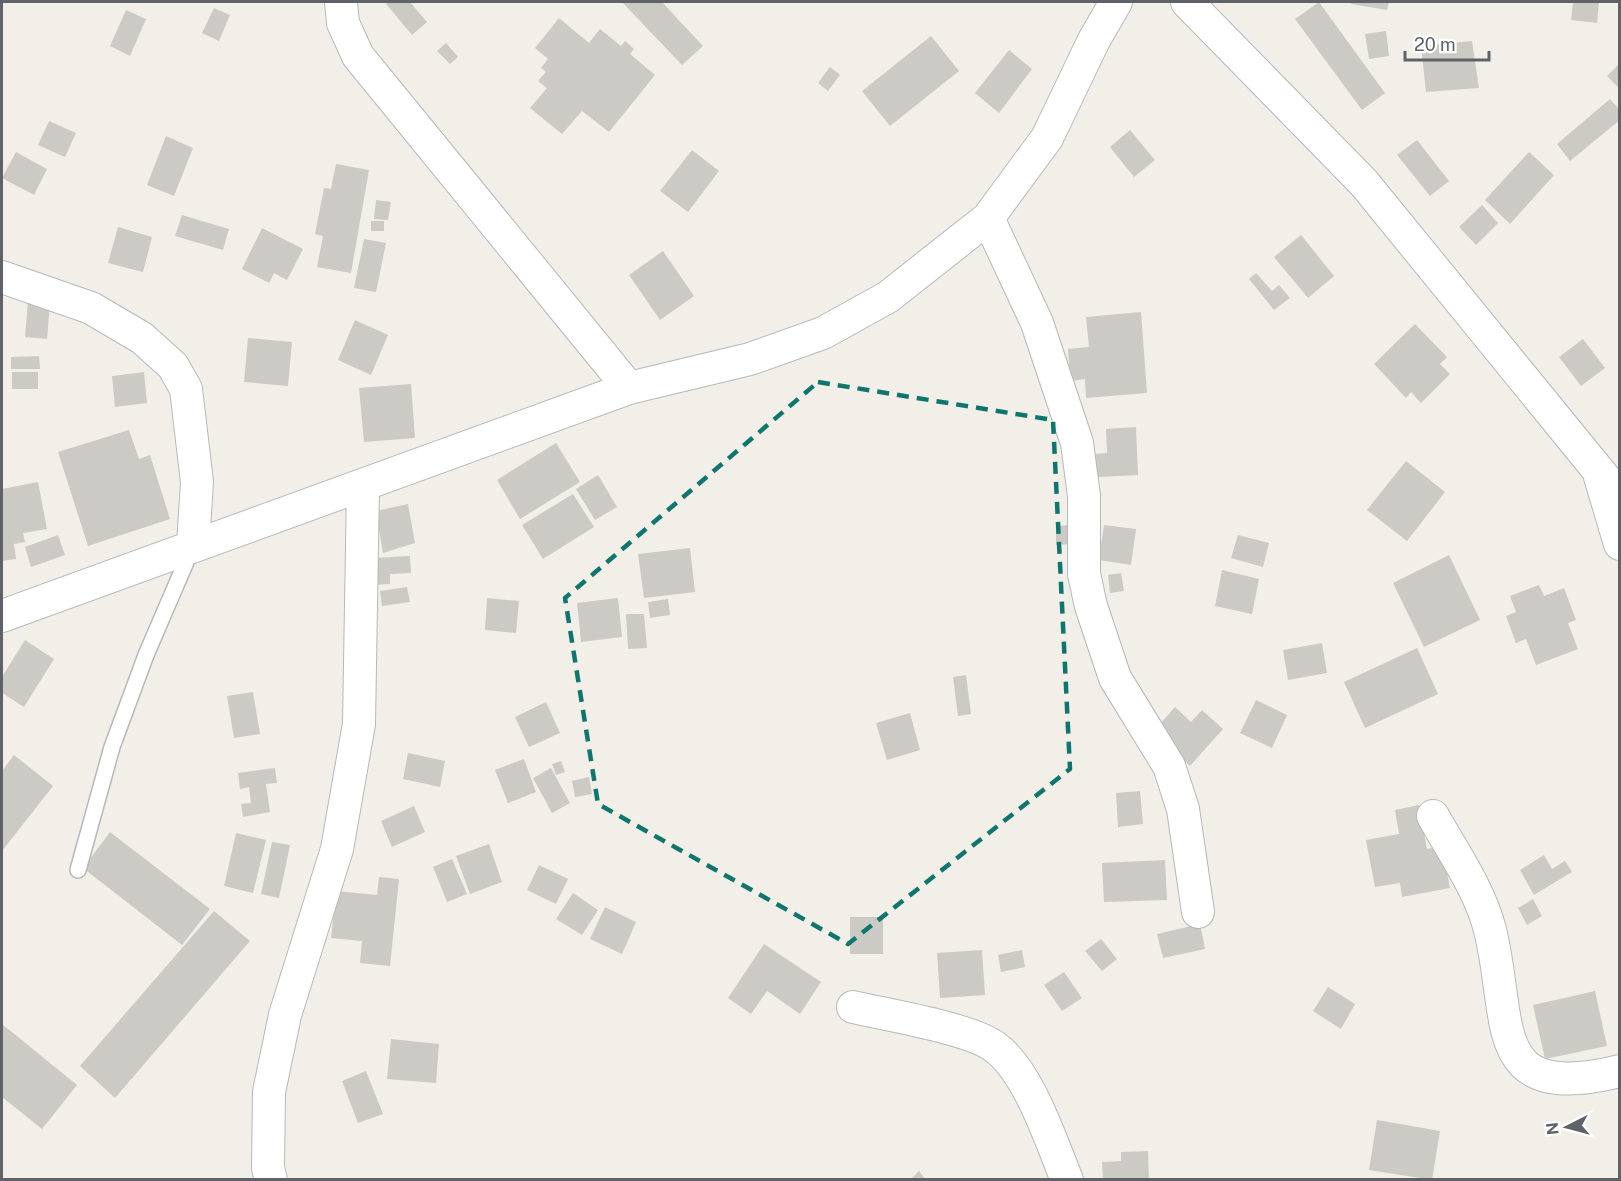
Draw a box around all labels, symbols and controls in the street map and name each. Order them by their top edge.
scale bar [1405,24,1489,62]
text: 20 m [1414,34,1456,55]
north arrow [1537,1097,1597,1157]
text: N [1542,1121,1563,1136]

